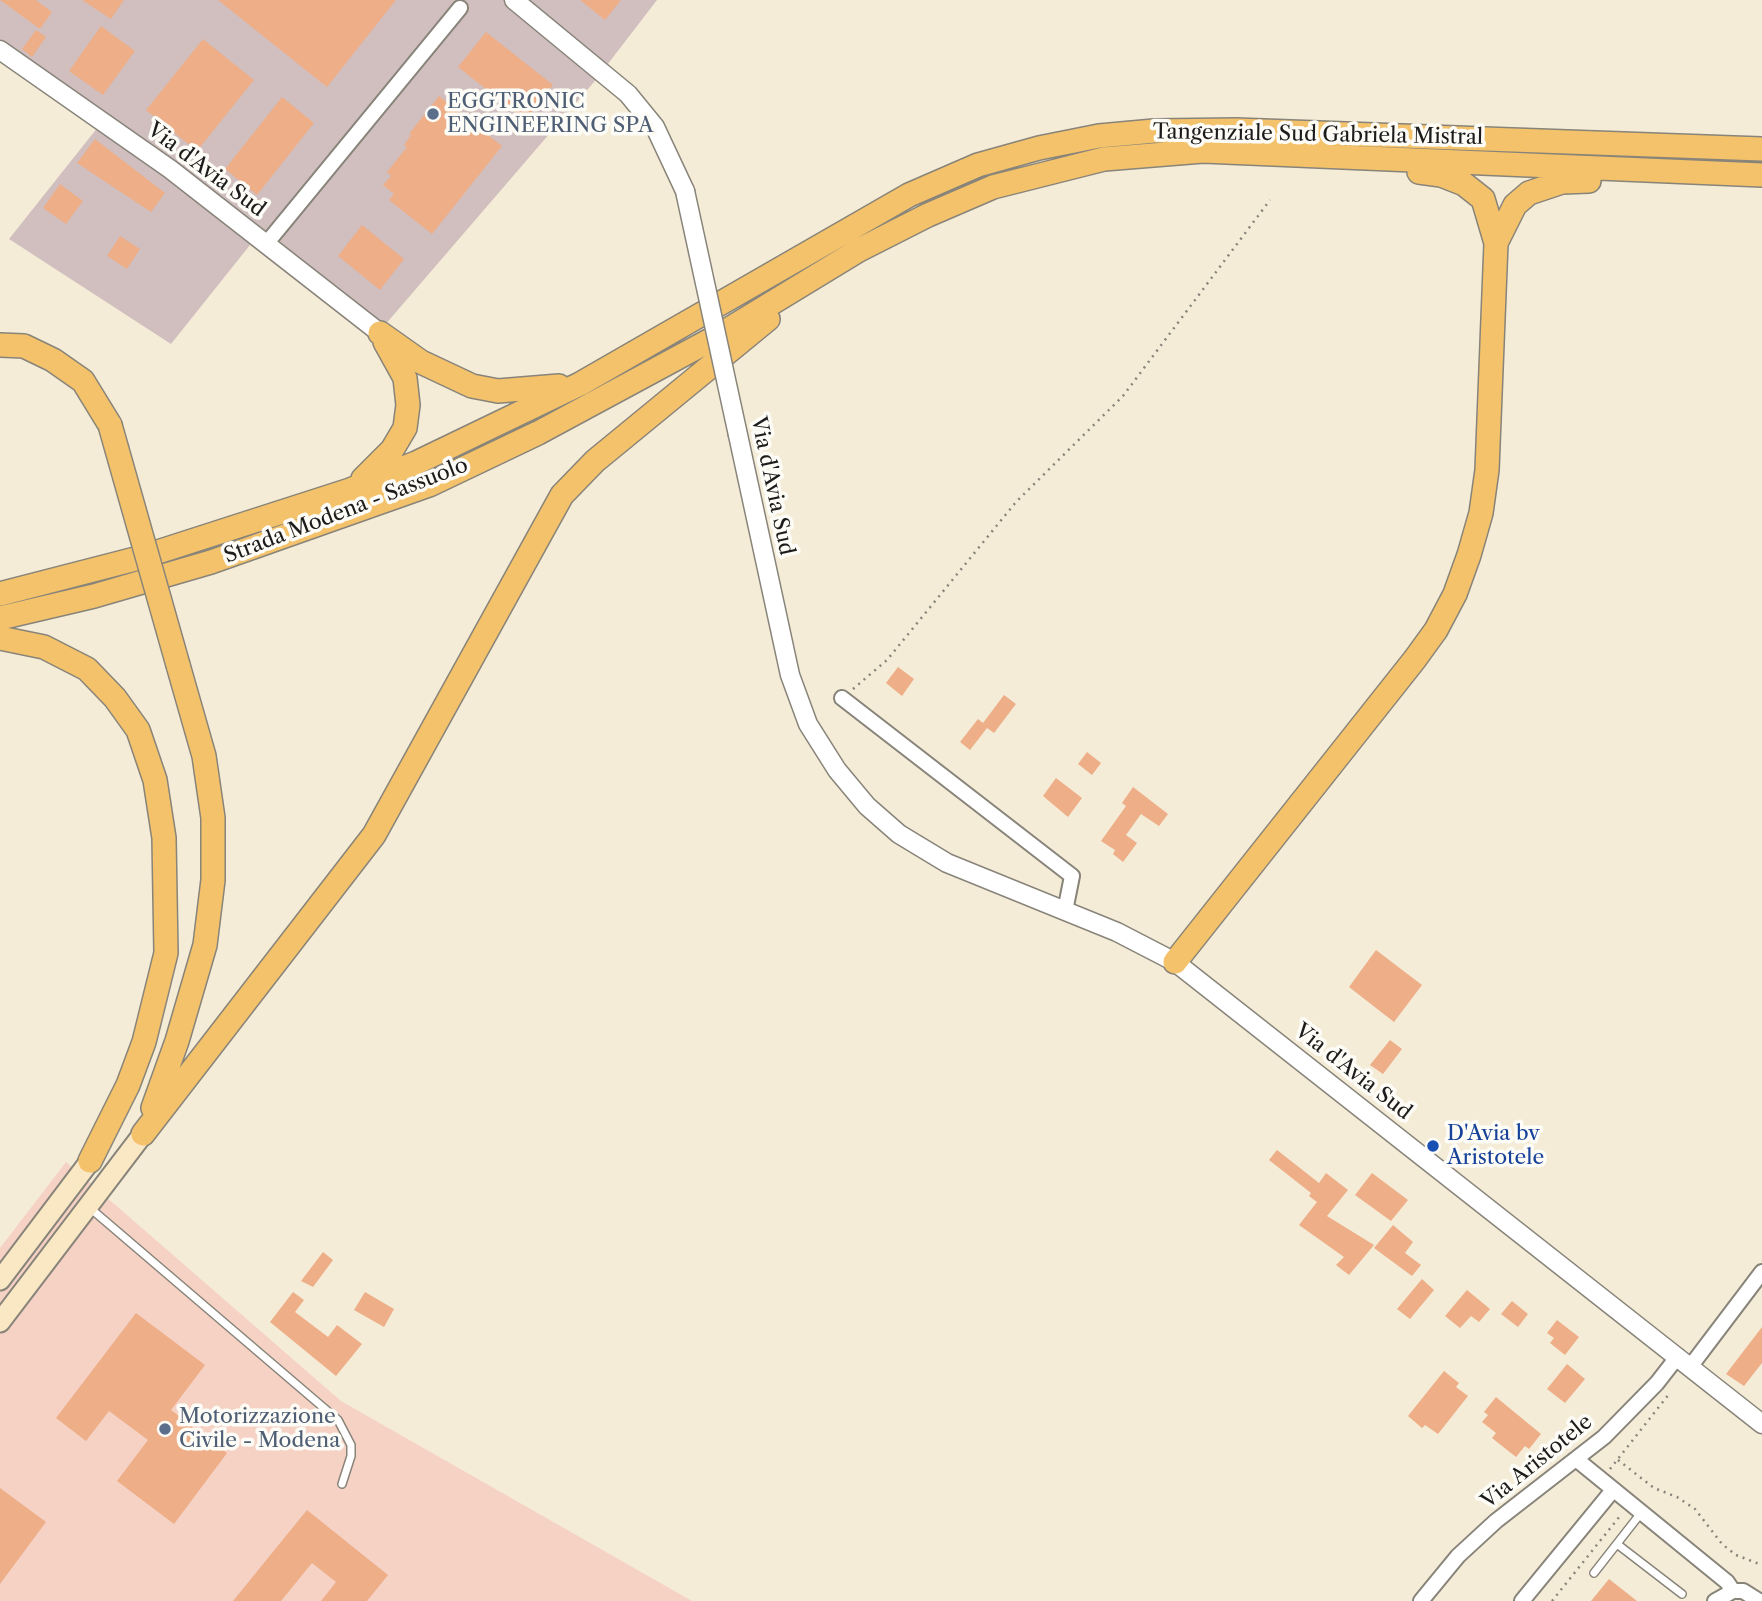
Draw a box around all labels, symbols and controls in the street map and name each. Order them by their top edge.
place label: EGGTRONIC ENGINEERING SPA [447,89,654,139]
marker: EGGTRONIC ENGINEERING SPA [425,106,441,122]
street label: Via d'Avia Sud [142,117,270,223]
street label: Tangenziale Sud Gabriela Mistral [1153,120,1483,150]
street label: Via d'Avia Sud [745,414,799,558]
street label: Strada Modena - Sassuolo [220,453,472,569]
street label: Via d'Avia Sud [1290,1019,1416,1125]
place label: D'Avia bv Aristotele [1447,1121,1544,1171]
marker: D'Avia bv Aristotele [1425,1138,1441,1154]
place label: Motorizzazione Civile - Modena [179,1404,340,1454]
street label: Via Aristotele [1476,1410,1598,1514]
marker: Motorizzazione Civile - Modena [157,1421,173,1437]

